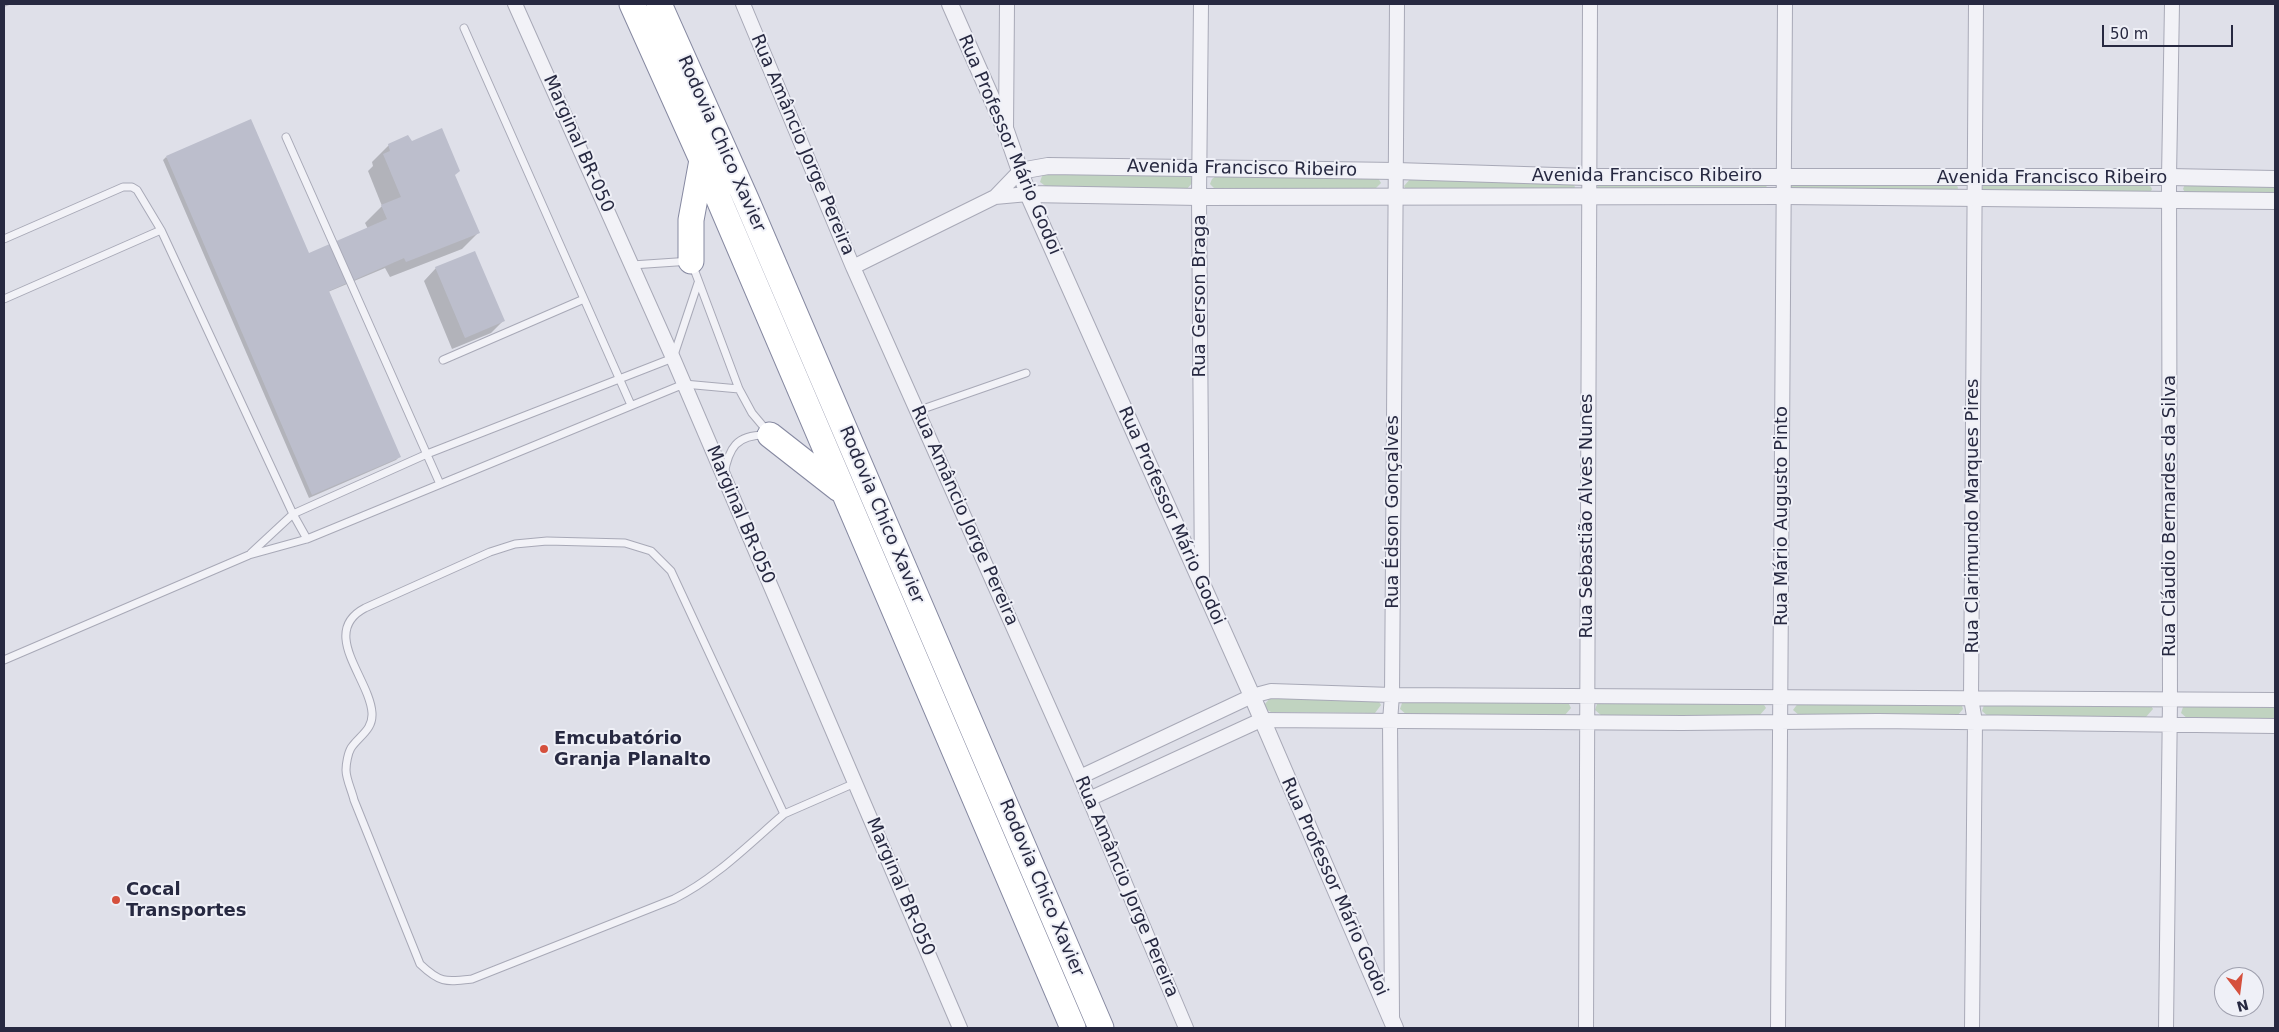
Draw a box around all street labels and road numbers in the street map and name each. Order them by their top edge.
street label: Rua Amâncio Jorge Pereira [746,31,858,259]
street label: Rua Professor Mário Godoi [953,32,1065,258]
street label: Rodovia Chico Xavier [672,53,770,235]
street label: Marginal BR-050 [538,72,618,216]
street label: Avenida Francisco Ribeiro [1127,156,1357,182]
street label: Avenida Francisco Ribeiro [1532,165,1762,187]
street label: Avenida Francisco Ribeiro [1937,167,2167,189]
street label: Rua Gerson Braga [1189,214,1211,378]
street label: Rua Cláudio Bernardes da Silva [2159,375,2181,657]
street label: Rua Clarimundo Marques Pires [1962,379,1984,653]
street label: Rua Sebastião Alves Nunes [1576,394,1598,638]
street label: Rua Amâncio Jorge Pereira [906,403,1022,629]
street label: Rua Professor Mário Godoi [1113,403,1229,629]
street label: Rua Mário Augusto Pinto [1771,406,1793,626]
street label: Rua Édson Gonçalves [1382,415,1404,609]
street label: Rodovia Chico Xavier [834,423,928,607]
street label: Marginal BR-050 [701,443,779,587]
street label: Rua Amâncio Jorge Pereira [1070,773,1182,1001]
street label: Rua Professor Mário Godoi [1276,774,1392,1000]
street label: Rodovia Chico Xavier [994,796,1088,980]
street label: Marginal BR-050 [861,815,939,959]

